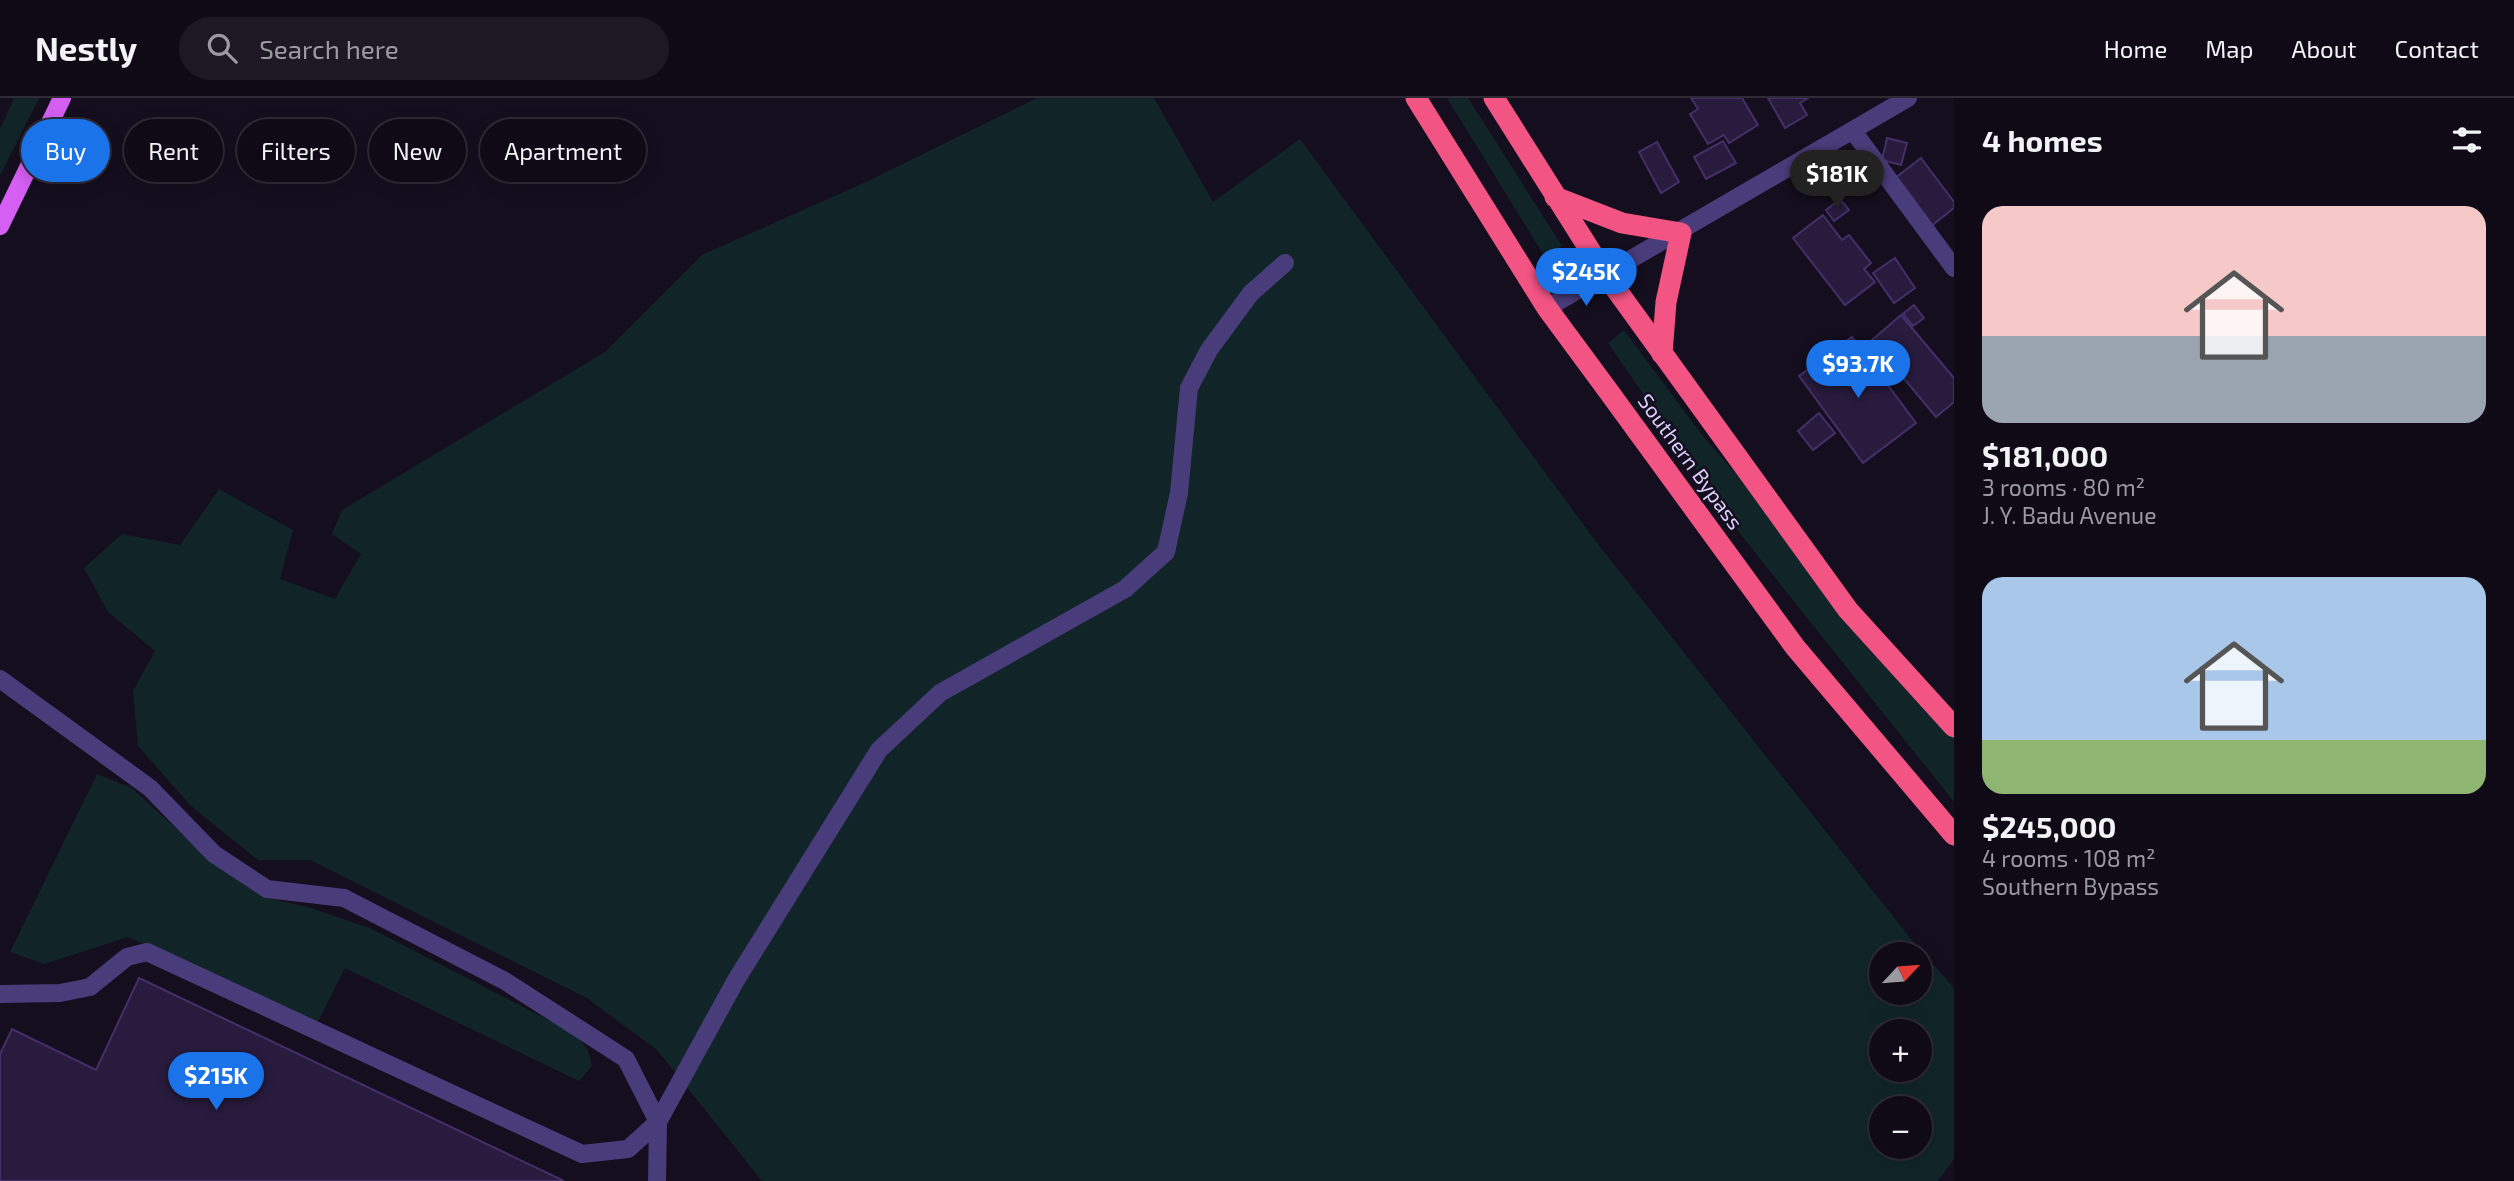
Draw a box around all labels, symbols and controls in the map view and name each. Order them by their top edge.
search box [179,17,669,80]
text: Nestly [35,28,137,68]
icon: search [203,29,241,67]
text: Search here [259,33,399,64]
text: Home [2104,34,2167,63]
text: Map [2205,34,2253,63]
text: About [2291,34,2357,63]
text: Contact [2395,34,2479,63]
chip: Buy [21,119,110,182]
chip: Rent [124,119,223,182]
chip: Filters [237,119,355,182]
chip: New [369,119,466,182]
chip: Apartment [480,119,646,182]
icon: filters [2448,121,2486,159]
text: 4 homes [1982,122,2103,158]
pin: $181K [1788,150,1886,210]
text: $181K [1806,159,1868,187]
pin: $245K [1537,248,1635,308]
icon: home [2171,252,2297,378]
text: $245K [1552,257,1620,285]
pin: $93.7K [1801,341,1915,400]
text: $93.7K [1822,349,1894,377]
street label: Southern Bypass [1634,388,1749,534]
text: $181,000 [1982,437,2108,473]
text: 3 rooms · 80 m² [1982,473,2145,501]
text: J. Y. Badu Avenue [1982,501,2157,529]
icon: home [2171,623,2297,749]
text: $245,000 [1982,808,2117,844]
text: 4 rooms · 108 m² [1982,844,2156,872]
text: Southern Bypass [1982,872,2159,900]
north arrow [1869,942,1932,1004]
map controls [1869,942,1932,1159]
button: + [1869,1019,1932,1082]
pin: $215K [167,1052,265,1112]
text: $215K [184,1061,248,1089]
button: − [1869,1096,1932,1159]

